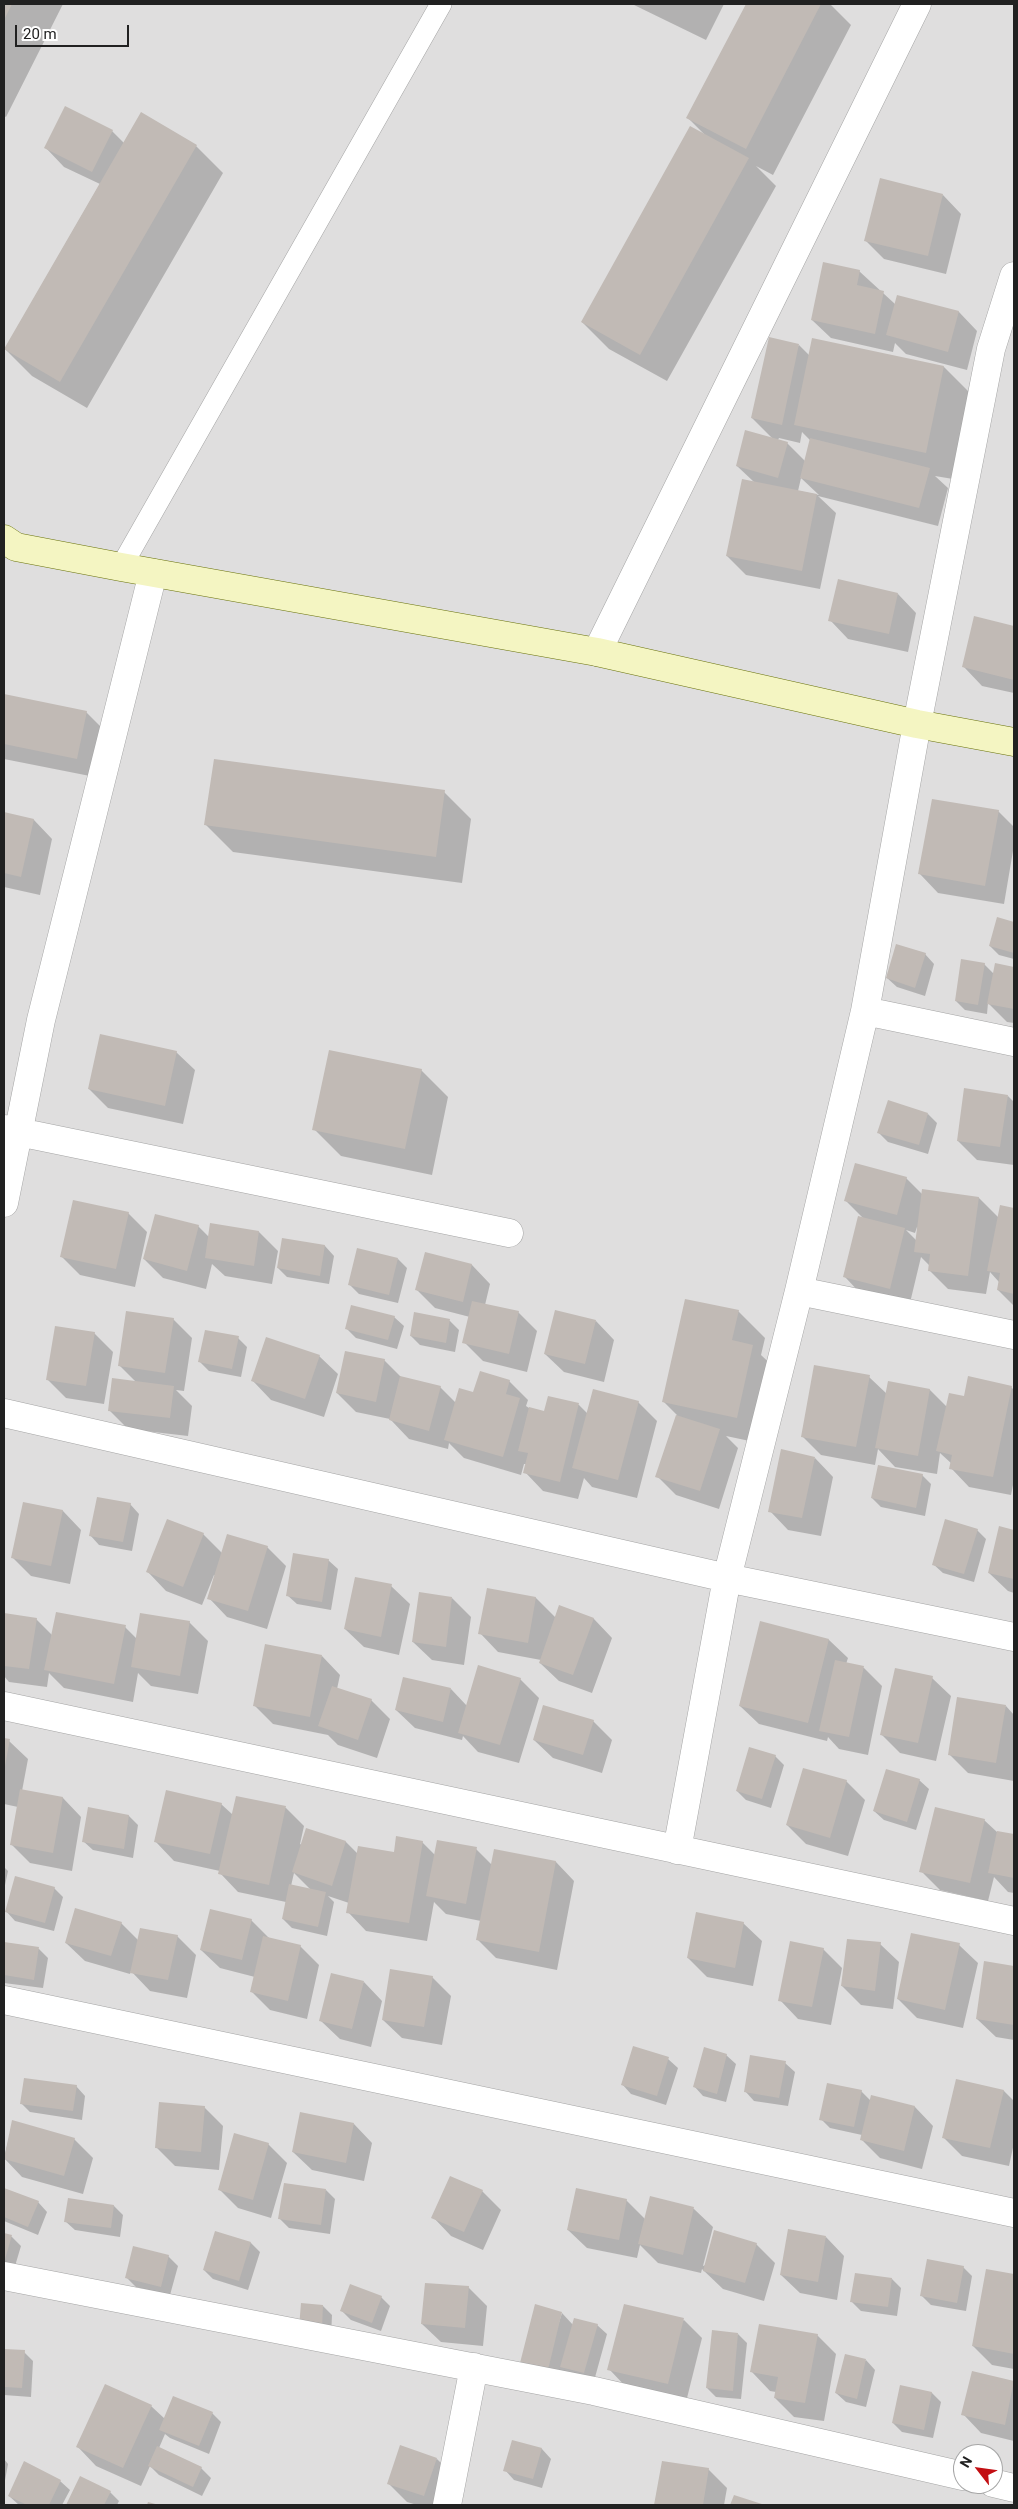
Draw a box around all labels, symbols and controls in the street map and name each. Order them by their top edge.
scale bar [18,15,131,47]
text: 20 m [23,25,57,43]
north arrow [953,2444,1003,2494]
text: N [956,2454,975,2470]

